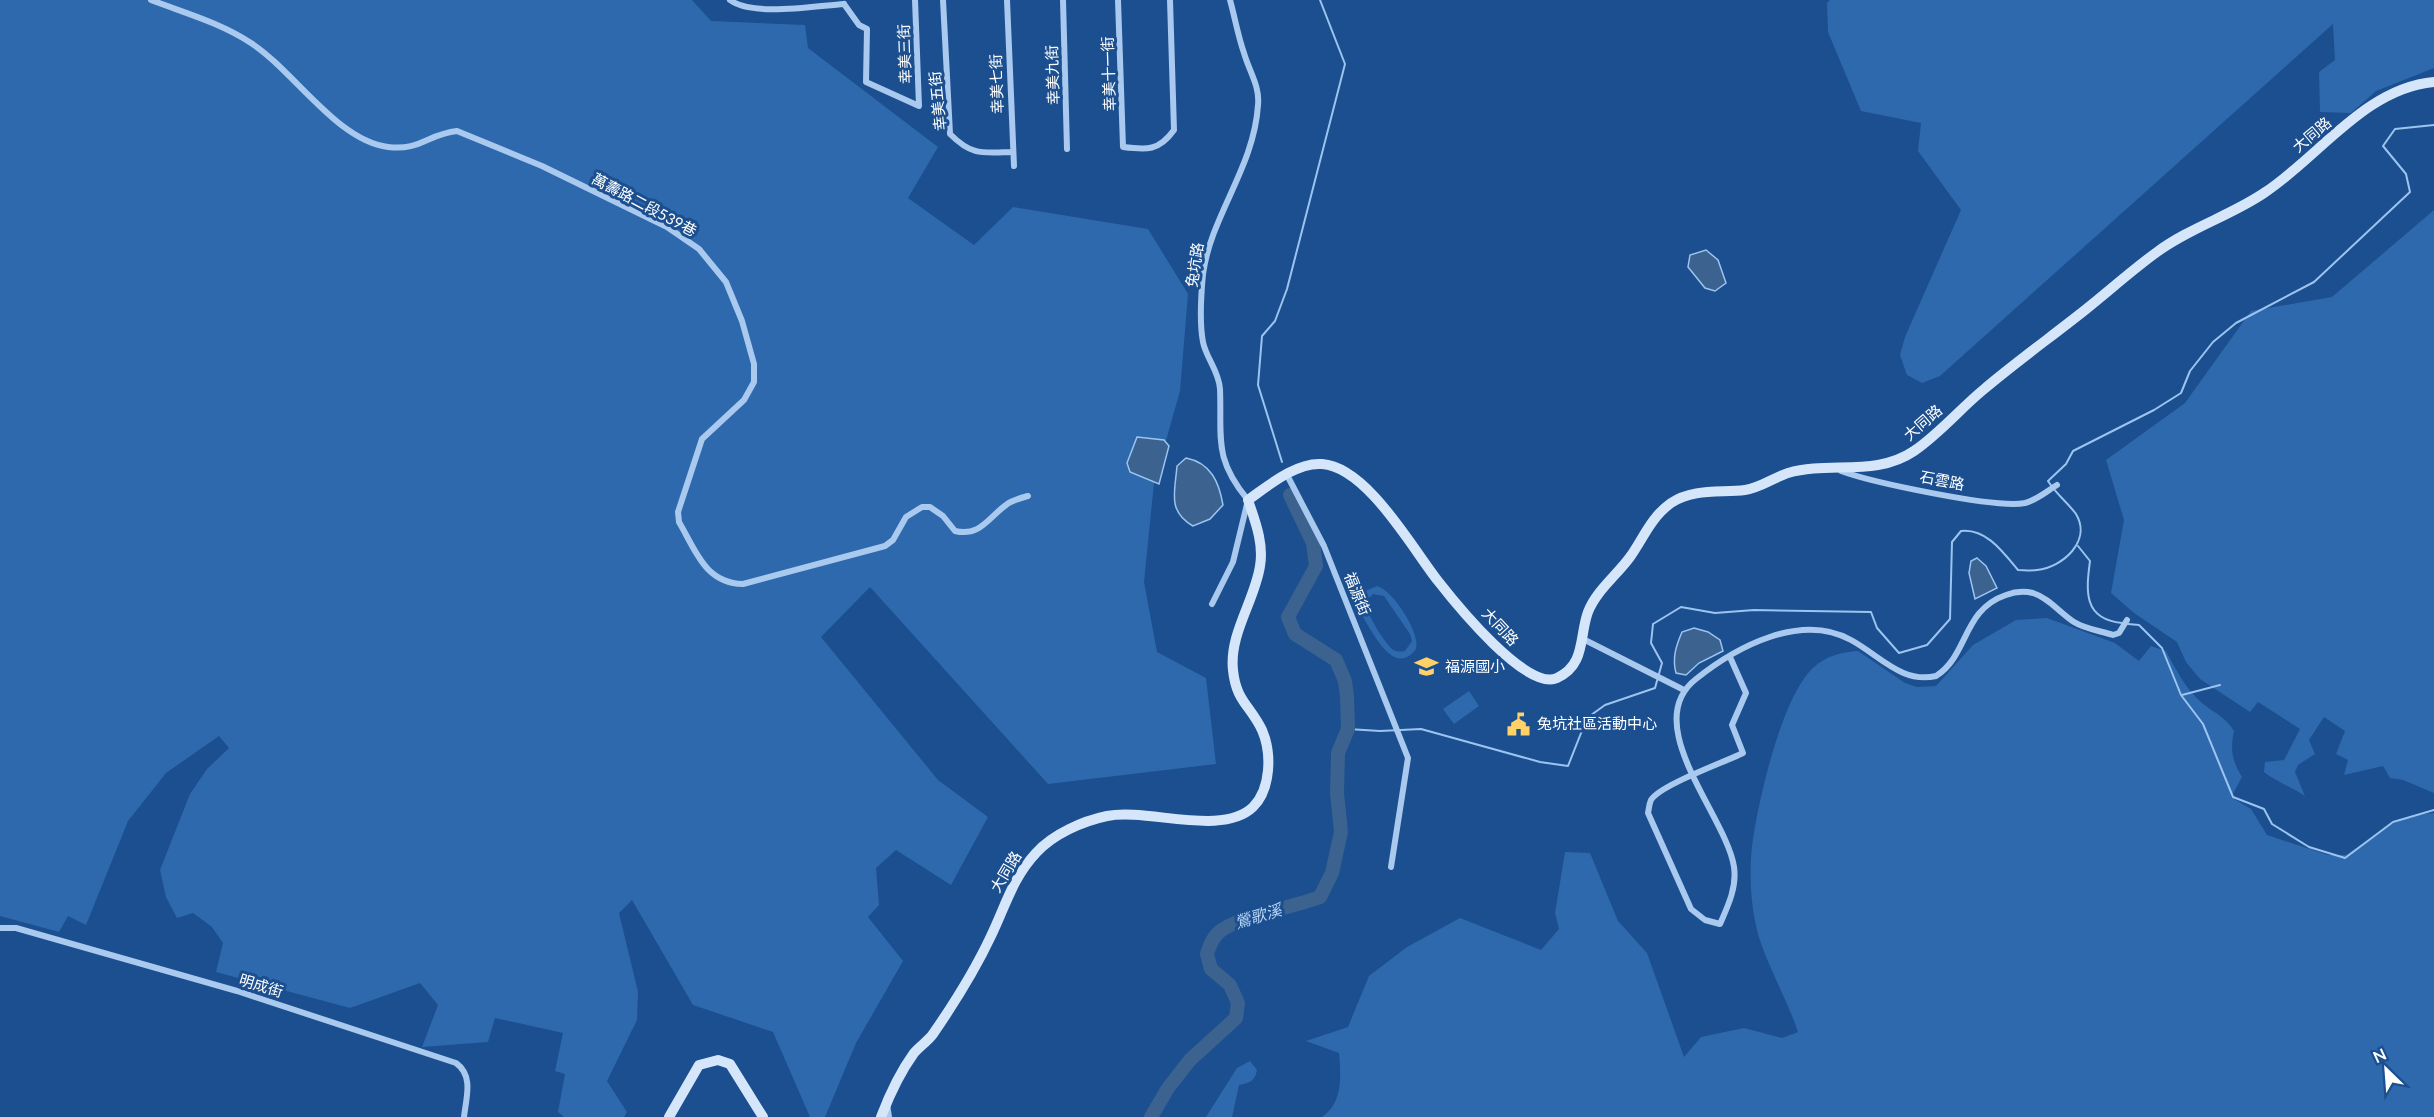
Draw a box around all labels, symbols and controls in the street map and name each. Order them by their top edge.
street label: 幸美三街 [894,24,914,84]
street label: 幸美十一街 [1098,36,1118,112]
street label: 幸美九街 [1042,45,1062,105]
street label: 幸美七街 [986,54,1006,114]
street label: 幸美五街 [925,70,949,132]
street label: 大同路 [2288,113,2334,156]
street label: 萬壽路二段539巷 [589,169,700,239]
street label: 兔坑路 [1182,241,1206,288]
street label: 大同路 [1899,401,1945,444]
street label: 石雲路 [1918,467,1966,493]
street label: 福源街 [1341,569,1375,618]
street label: 大同路 [1479,604,1523,649]
school or university icon: 福源國小 [1414,654,1440,680]
place label: 福源國小 [1445,657,1505,675]
public building icon: 兔坑社區活動中心 [1506,711,1532,737]
place label: 兔坑社區活動中心 [1537,714,1657,732]
street label: 大同路 [986,848,1024,895]
water label: 鶯歌溪 [1232,899,1285,932]
street label: 明成街 [237,970,285,1000]
north arrow [2356,1039,2416,1099]
text: N [2370,1044,2389,1066]

